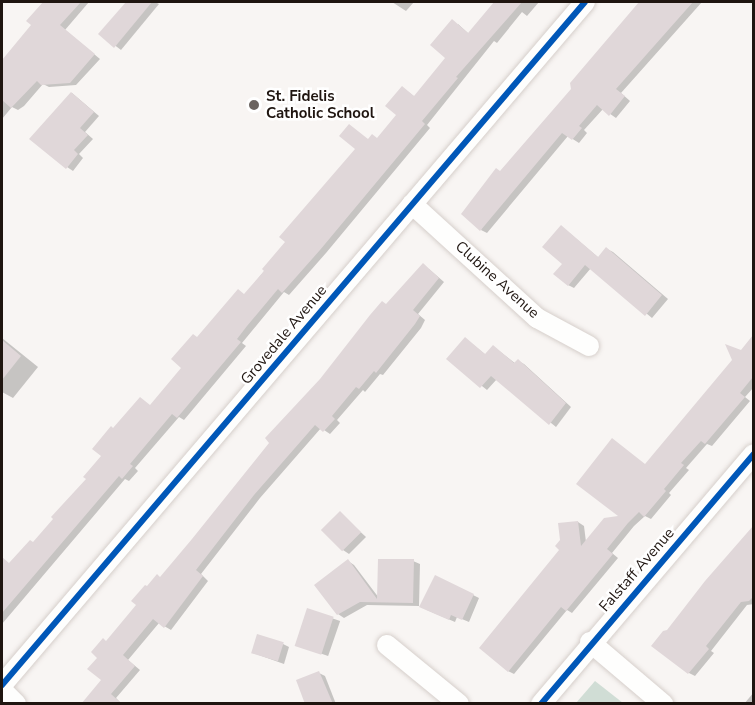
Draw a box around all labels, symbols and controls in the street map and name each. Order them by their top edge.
place label: St. Fidelis Catholic School [266,87,374,122]
marker: St. Fidelis Catholic School [247,98,261,112]
street label: Clubine Avenue [451,238,543,322]
street label: Grovedale Avenue [237,282,331,388]
street label: Falstaff Avenue [596,524,678,616]

